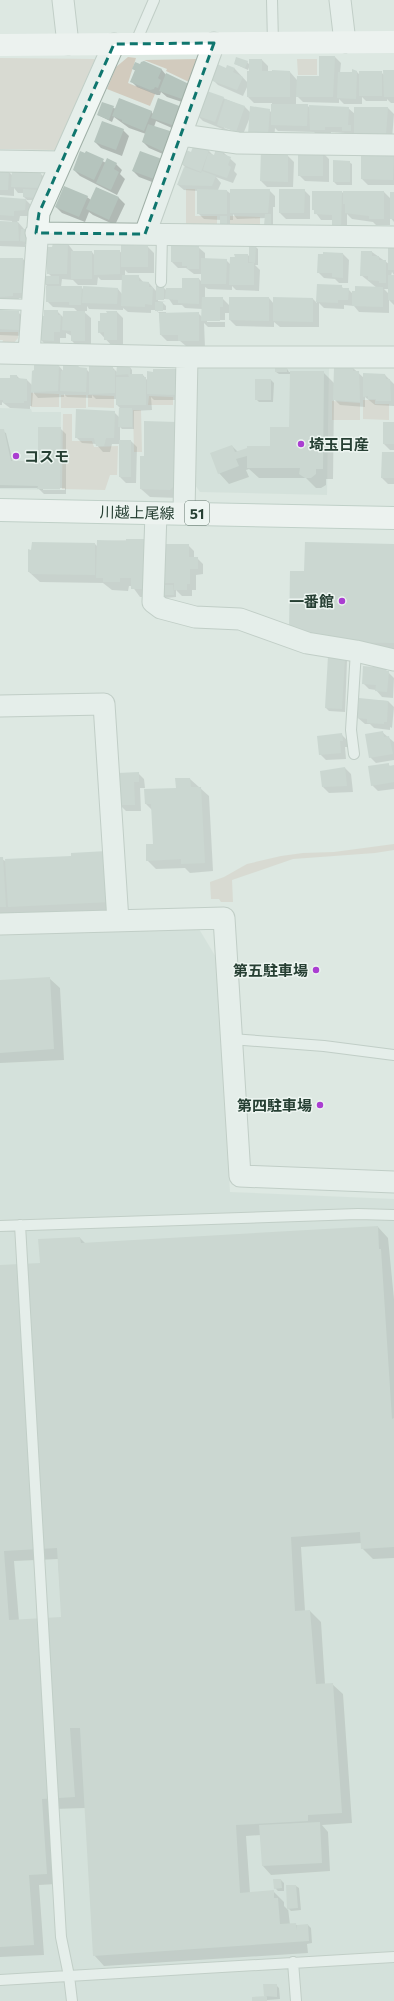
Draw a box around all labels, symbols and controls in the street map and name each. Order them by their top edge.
place label: 埼玉日産 [309,435,369,453]
marker: 埼玉日産 [296,439,306,449]
place label: コスモ [24,447,69,465]
marker: コスモ [11,451,21,461]
road number: 51 [185,501,209,525]
street label: 川越上尾線 [99,502,175,522]
place label: 一番館 [289,592,334,610]
marker: 一番館 [337,596,347,606]
place label: 第五駐車場 [233,961,308,979]
marker: 第五駐車場 [311,965,321,975]
place label: 第四駐車場 [237,1096,312,1114]
marker: 第四駐車場 [315,1100,325,1110]

